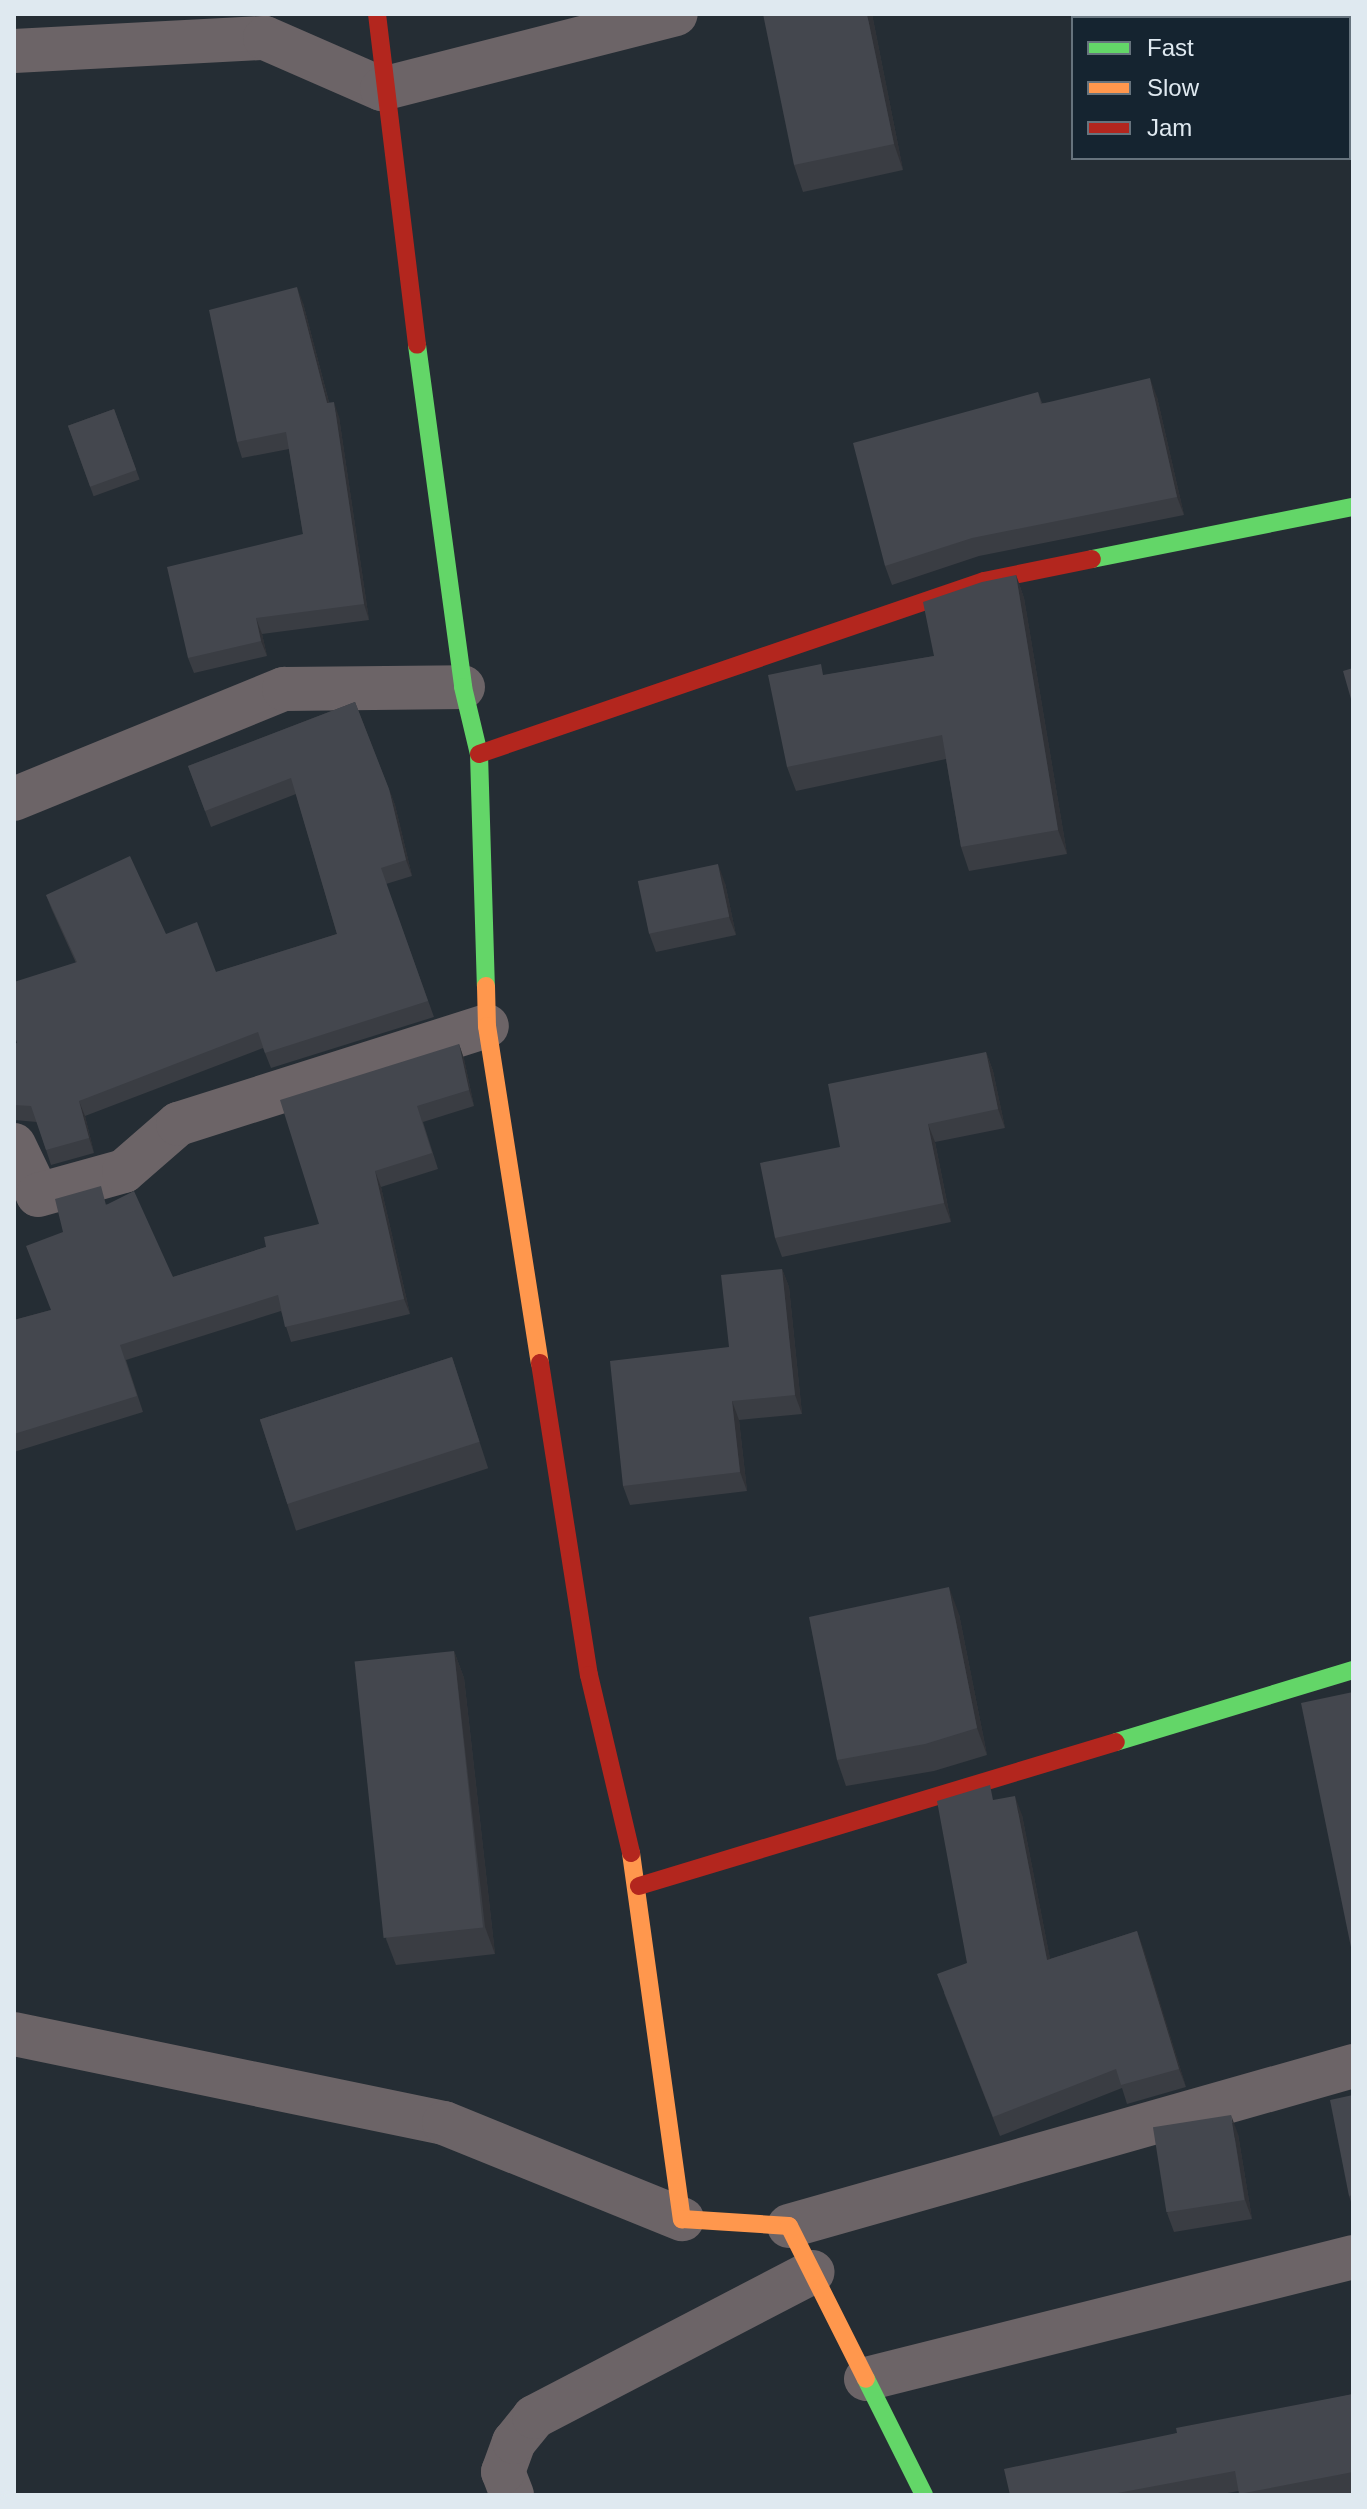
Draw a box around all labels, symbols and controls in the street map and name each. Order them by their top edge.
legend [1071,16,1351,160]
text: Fast [1147,34,1194,61]
text: Slow [1147,74,1199,101]
text: Jam [1147,114,1192,141]

